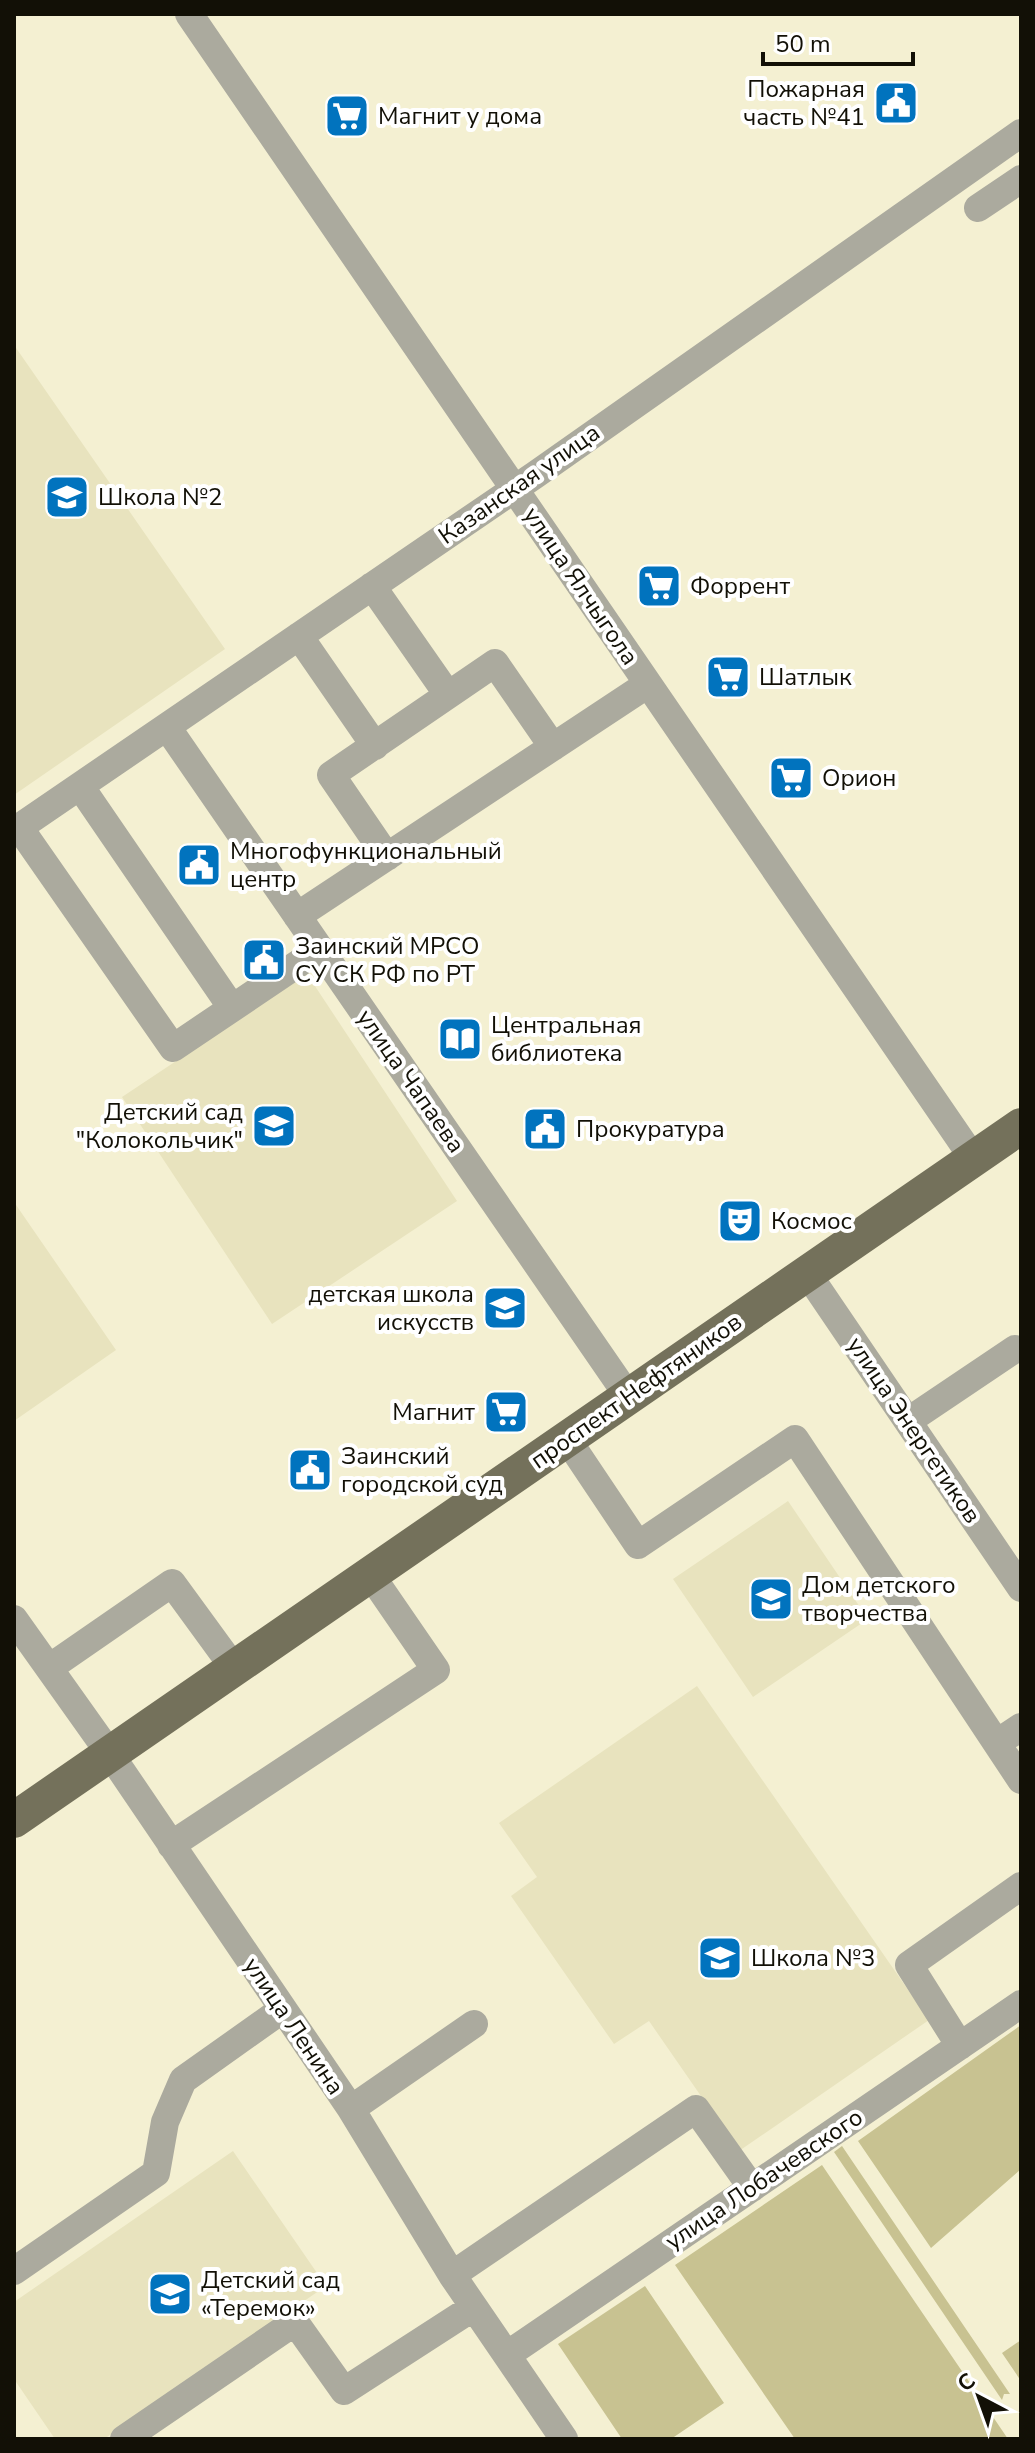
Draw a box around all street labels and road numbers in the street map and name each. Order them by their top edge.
street label: Казанская улица [432,416,606,552]
street label: улица Ялчыгола [516,501,646,671]
street label: улица Чапаева [350,1003,472,1159]
street label: проспект Нефтяников [524,1306,748,1476]
street label: улица Энергетиков [840,1331,988,1529]
street label: улица Ленина [236,1951,352,2101]
street label: улица Лобачевского [659,2101,869,2257]

